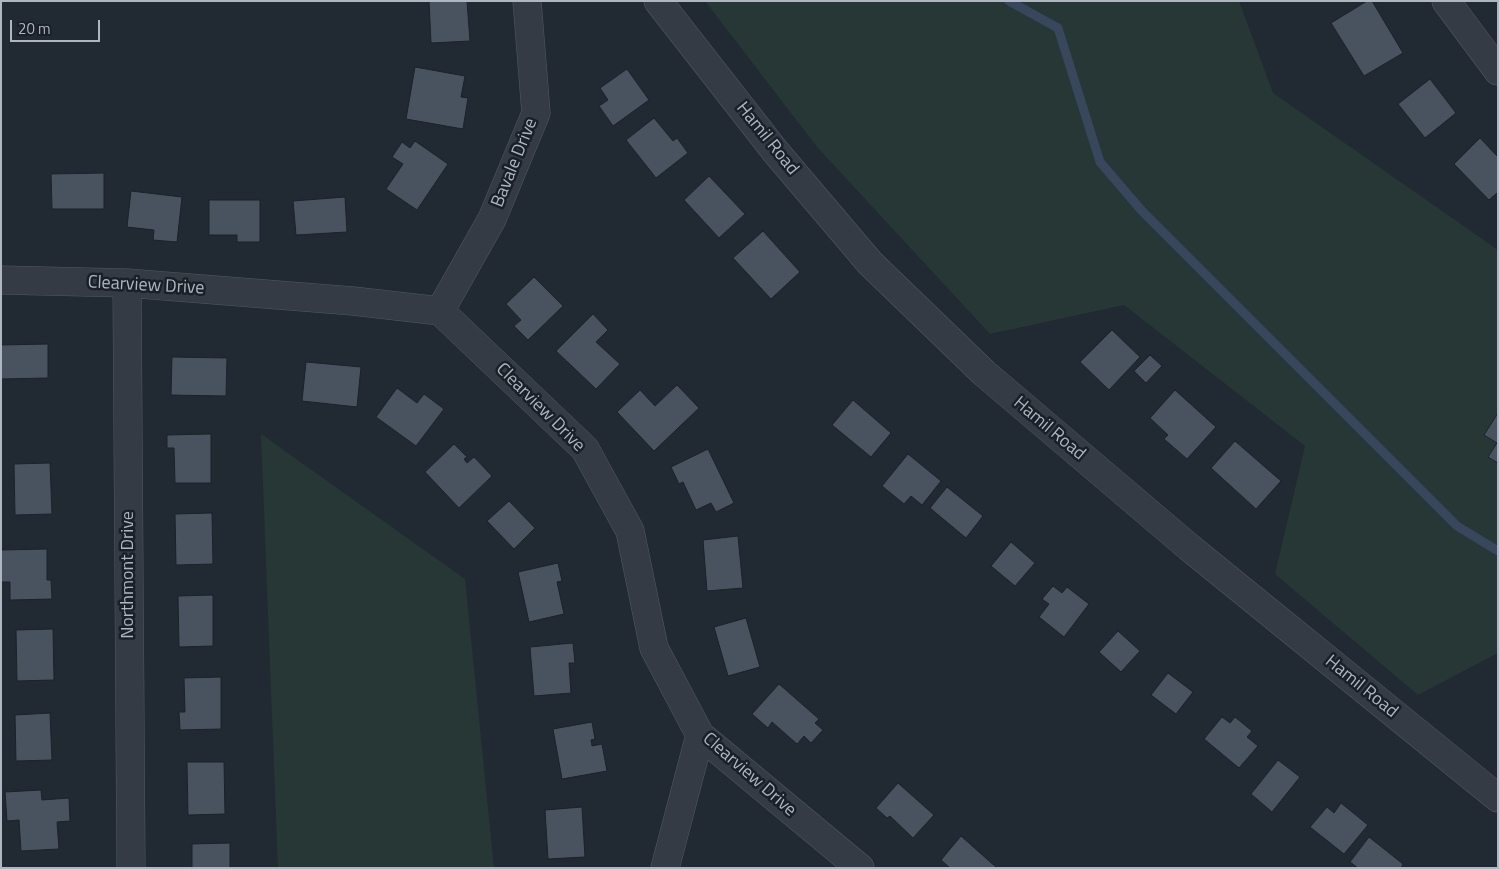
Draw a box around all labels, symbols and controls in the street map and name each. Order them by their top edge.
scale bar [12,10,102,42]
text: 20 m [18,17,51,40]
street label: Hamil Road [731,98,803,180]
street label: Bavale Drive [487,115,543,211]
street label: Clearview Drive [87,272,205,300]
street label: Clearview Drive [491,359,589,457]
street label: Hamil Road [1009,393,1089,465]
street label: Northmont Drive [118,511,140,639]
street label: Hamil Road [1320,651,1402,723]
street label: Clearview Drive [698,728,800,822]

